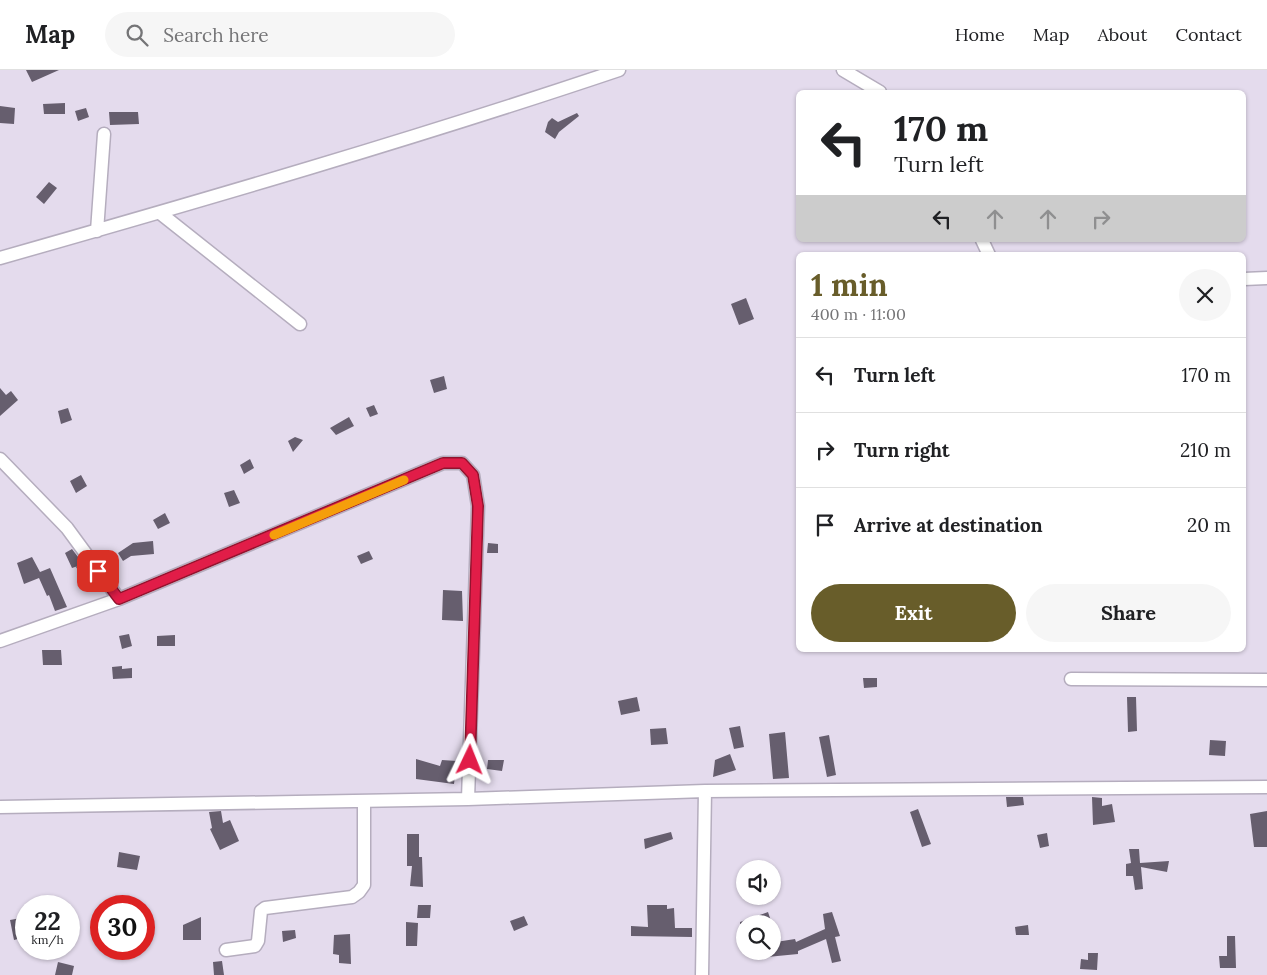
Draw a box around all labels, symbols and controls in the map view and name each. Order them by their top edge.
search box [105,12,455,57]
text: Map [25,19,75,50]
icon: search [123,21,151,49]
text: Search here [163,23,269,47]
text: Home [955,23,1005,46]
text: Map [1033,23,1069,46]
text: About [1097,23,1147,46]
text: Contact [1175,23,1242,46]
text: 170 m [894,106,988,151]
icon: left [811,110,876,175]
text: Turn left [894,150,984,178]
icon: left [928,205,956,233]
icon: ahead [981,205,1009,233]
icon: ahead [1034,205,1062,233]
icon: right [1087,205,1115,233]
text: 1 min [811,266,888,304]
button: close [1179,269,1231,321]
text: 400 m · 11:00 [811,304,906,324]
icon: left [811,361,839,389]
text: Turn left [854,363,935,387]
text: 170 m [1182,363,1231,387]
icon: right [811,436,839,464]
text: Turn right [854,438,950,462]
text: 210 m [1180,438,1231,462]
icon: arrive [811,511,839,539]
text: Arrive at destination [854,513,1043,537]
text: 20 m [1187,513,1231,537]
pin [77,550,119,592]
icon: arrive [84,557,112,585]
button: Exit [811,584,1016,642]
button: Share [1026,584,1231,642]
position arrow [443,733,495,785]
map controls [736,860,781,960]
button: sound [736,860,781,905]
speed limit sign: 30 [90,895,155,960]
text: 22 [34,905,61,937]
button: search [736,915,781,960]
text: km/h [31,932,64,947]

